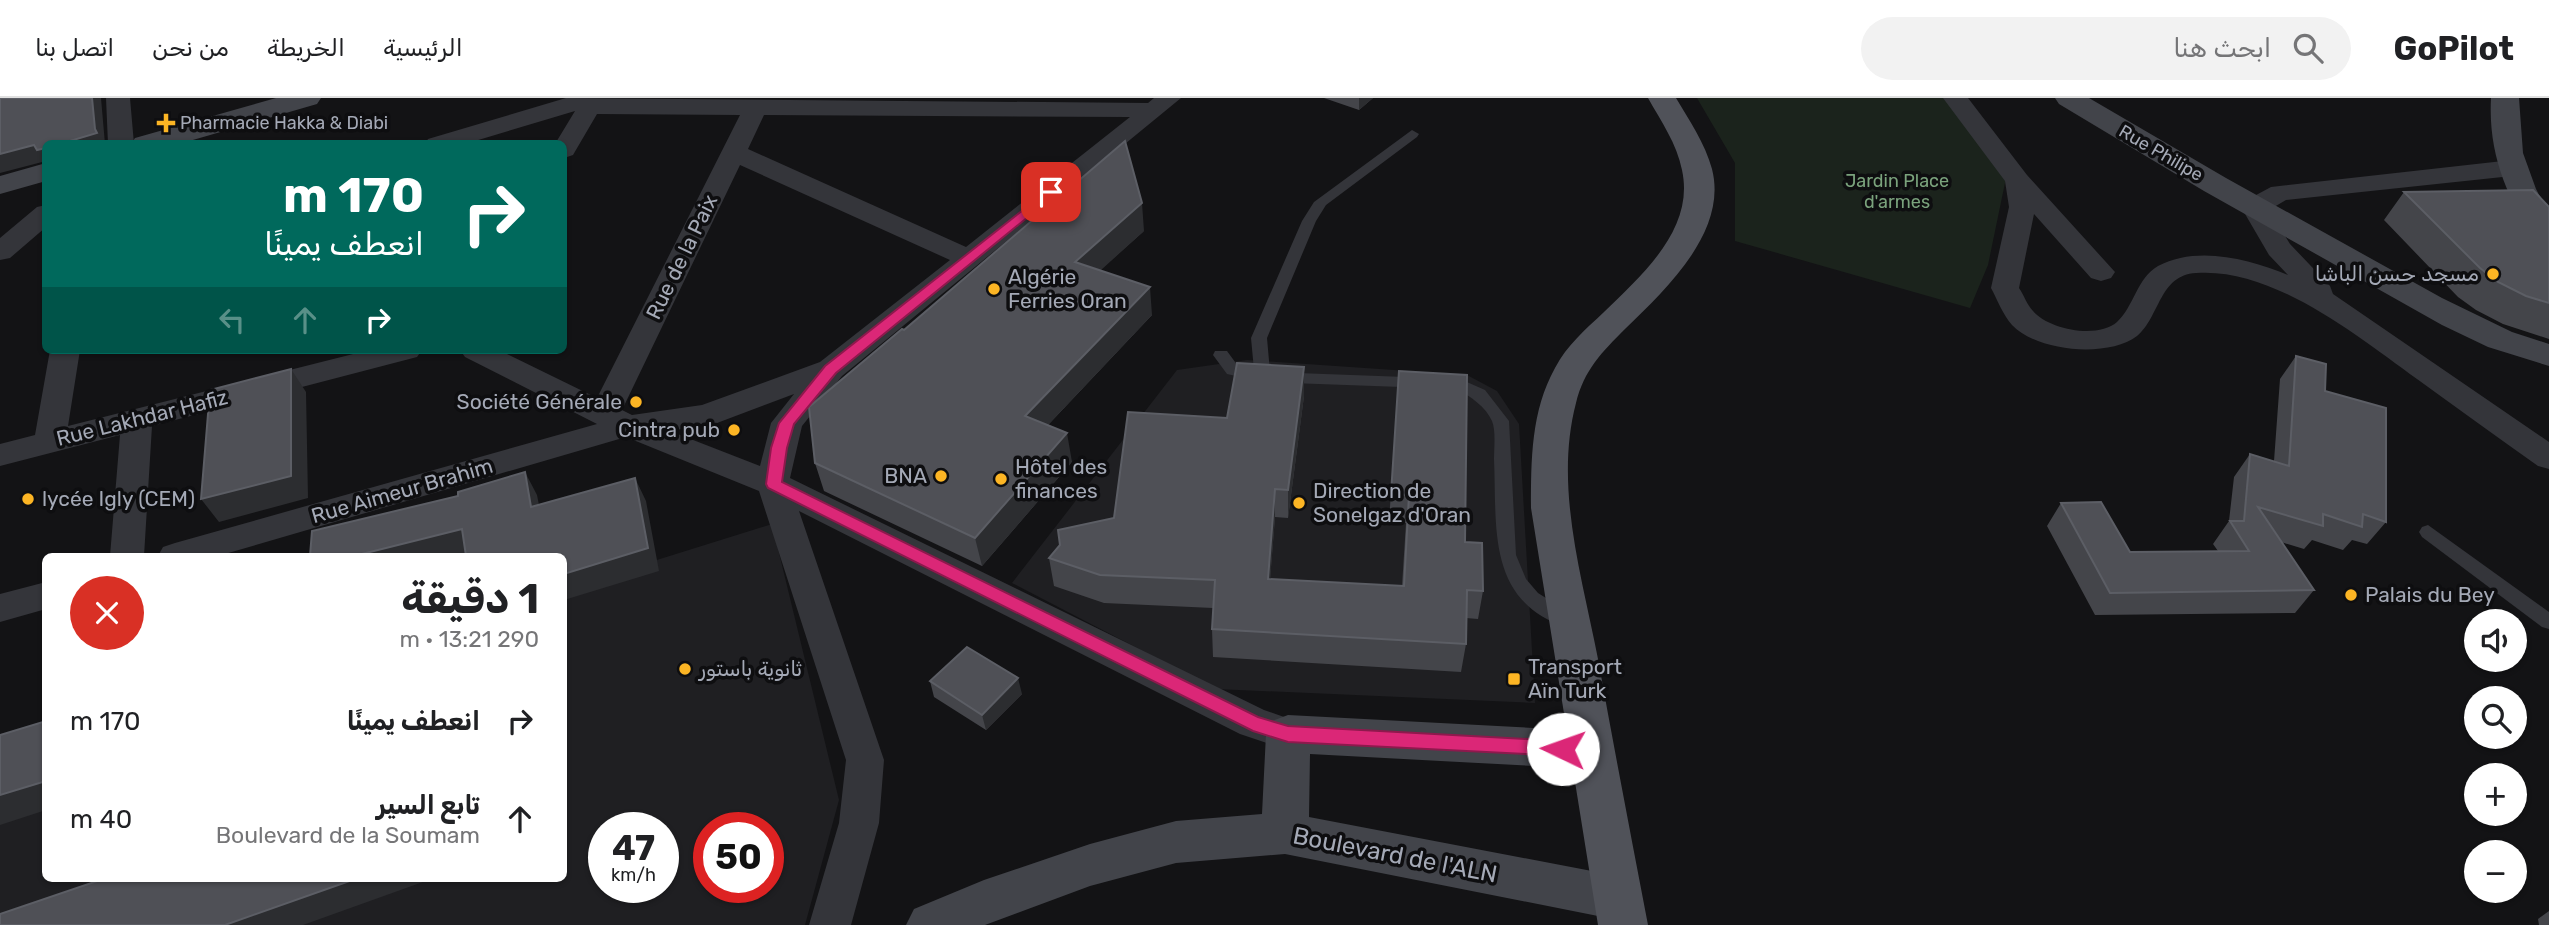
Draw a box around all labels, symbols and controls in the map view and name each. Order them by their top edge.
search box [1861,17,2351,80]
icon: search [2289,29,2327,67]
text: GoPilot [2393,29,2514,68]
text: ابحث هنا [2173,33,2271,64]
text: اتصل بنا [35,34,114,62]
text: من نحن [152,34,229,62]
text: الخريطة [267,34,345,62]
text: الرئيسية [383,34,463,62]
place label: Pharmacie Hakka & Diabi [180,112,388,134]
marker: Pharmacie Hakka & Diabi [158,115,174,131]
street label: Rue Philipe [2115,120,2207,186]
pin [1021,162,1081,222]
text: 170 m [283,166,424,224]
icon: right [448,168,539,259]
park label: Jardin Place d'armes [1845,170,1949,213]
icon: arrive [1032,173,1070,211]
street label: Rue de la Paix [641,190,723,323]
text: انعطف يمينًا [264,225,424,263]
place label: مسجد حسن الباشا [2315,261,2479,286]
place label: Algérie Ferries Oran [1008,264,1127,313]
marker: مسجد حسن الباشا [2485,266,2501,282]
marker: Algérie Ferries Oran [986,281,1002,297]
icon: left [213,301,251,339]
icon: ahead [286,301,324,339]
icon: right [359,301,397,339]
street label: Rue Lakhdar Hafiz [54,384,230,451]
place label: Société Générale [457,389,622,414]
marker: Société Générale [628,394,644,410]
place label: Cintra pub [618,417,720,442]
marker: Cintra pub [726,422,742,438]
street label: Rue Aimeur Brahim [308,453,495,528]
place label: Hôtel des finances [1015,454,1107,503]
place label: BNA [884,463,927,488]
marker: BNA [933,468,949,484]
marker: Hôtel des finances [993,471,1009,487]
place label: Direction de Sonelgaz d'Oran [1313,478,1471,527]
place label: lycée Igly (CEM) [42,486,195,511]
marker: lycée Igly (CEM) [20,491,36,507]
marker: Direction de Sonelgaz d'Oran [1291,495,1307,511]
text: 1 دقيقة [401,574,539,624]
button: close [70,576,144,650]
place label: Palais du Bey [2365,582,2495,607]
marker: Palais du Bey [2343,587,2359,603]
map controls [2464,609,2527,903]
button: sound [2464,609,2527,672]
text: 290 m · 13:21 [399,625,539,653]
place label: Transport Aïn Turk [1528,654,1622,703]
place label: ثانوية باستور [697,656,802,681]
marker: ثانوية باستور [677,661,693,677]
marker: Transport Aïn Turk [1506,671,1522,687]
button: search [2464,686,2527,749]
icon: right [501,702,539,740]
text: 170 m [70,706,140,737]
text: انعطف يمينًا [347,706,480,737]
position arrow [1526,712,1600,786]
button: + [2464,763,2527,826]
text: تابع السير [376,790,480,821]
icon: ahead [501,800,539,838]
text: 40 m [70,804,132,835]
speed limit sign: 50 [693,812,784,903]
text: Boulevard de la Soumam [216,821,480,849]
street label: Boulevard de l'ALN [1290,821,1500,889]
text: 47 [612,827,655,869]
button: − [2464,840,2527,903]
text: km/h [611,864,656,886]

